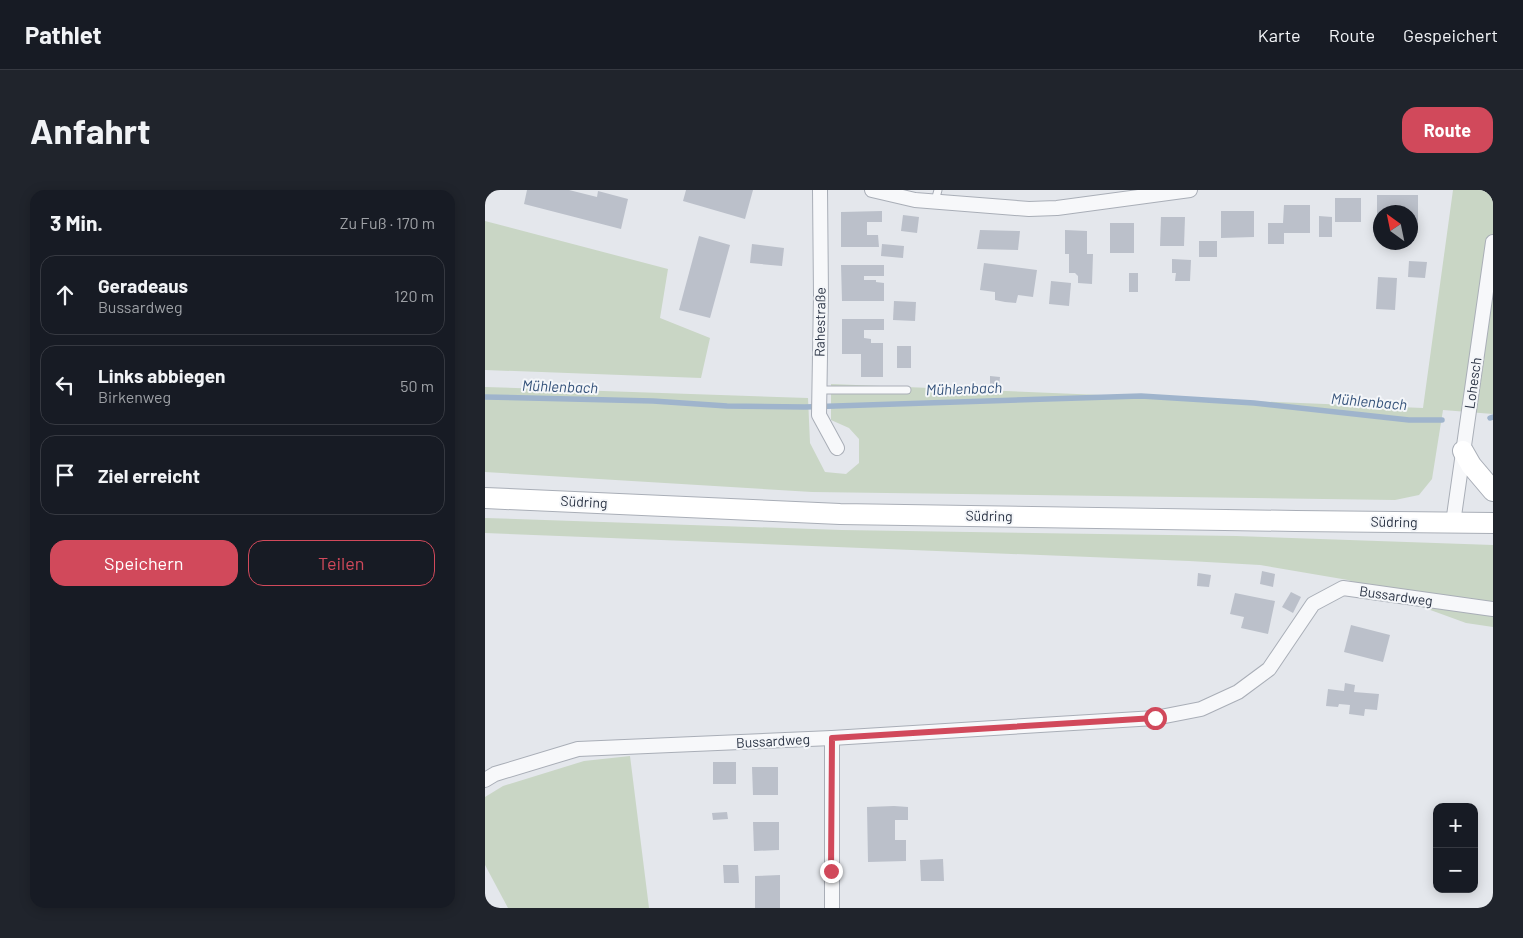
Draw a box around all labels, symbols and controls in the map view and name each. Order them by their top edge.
text: Pathlet [25,20,102,49]
text: Karte [1258,24,1301,46]
text: Route [1329,24,1375,46]
text: Gespeichert [1403,24,1498,46]
button: Route [1402,107,1493,153]
text: Anfahrt [30,109,150,151]
north arrow [1373,205,1418,250]
text: 3 Min. [50,210,103,235]
text: Zu Fuß · 170 m [340,213,435,232]
text: Geradeaus [98,274,188,297]
icon: ahead [51,281,79,309]
text: 120 m [394,286,434,305]
street label: Rahestraße [810,287,829,357]
text: Bussardweg [98,297,183,316]
street label: Lohesch [1460,356,1485,410]
text: Links abbiegen [98,364,225,387]
icon: left [51,371,79,399]
text: 50 m [400,376,434,395]
water label: Mühlenbach [522,376,599,396]
water label: Mühlenbach [926,378,1003,398]
text: Birkenweg [98,387,171,406]
water label: Mühlenbach [1330,389,1408,413]
icon: arrive [51,461,79,489]
text: Ziel erreicht [98,464,200,487]
street label: Südring [560,492,608,511]
street label: Südring [965,507,1013,524]
street label: Südring [1370,513,1418,530]
button: Speichern [50,540,238,586]
button: Teilen [248,540,435,586]
street label: Bussardweg [1358,582,1434,609]
route start [1144,707,1167,730]
street label: Bussardweg [736,730,810,751]
map controls [1433,803,1478,893]
button: + [1433,803,1478,848]
button: − [1433,848,1478,893]
route end [820,860,843,883]

